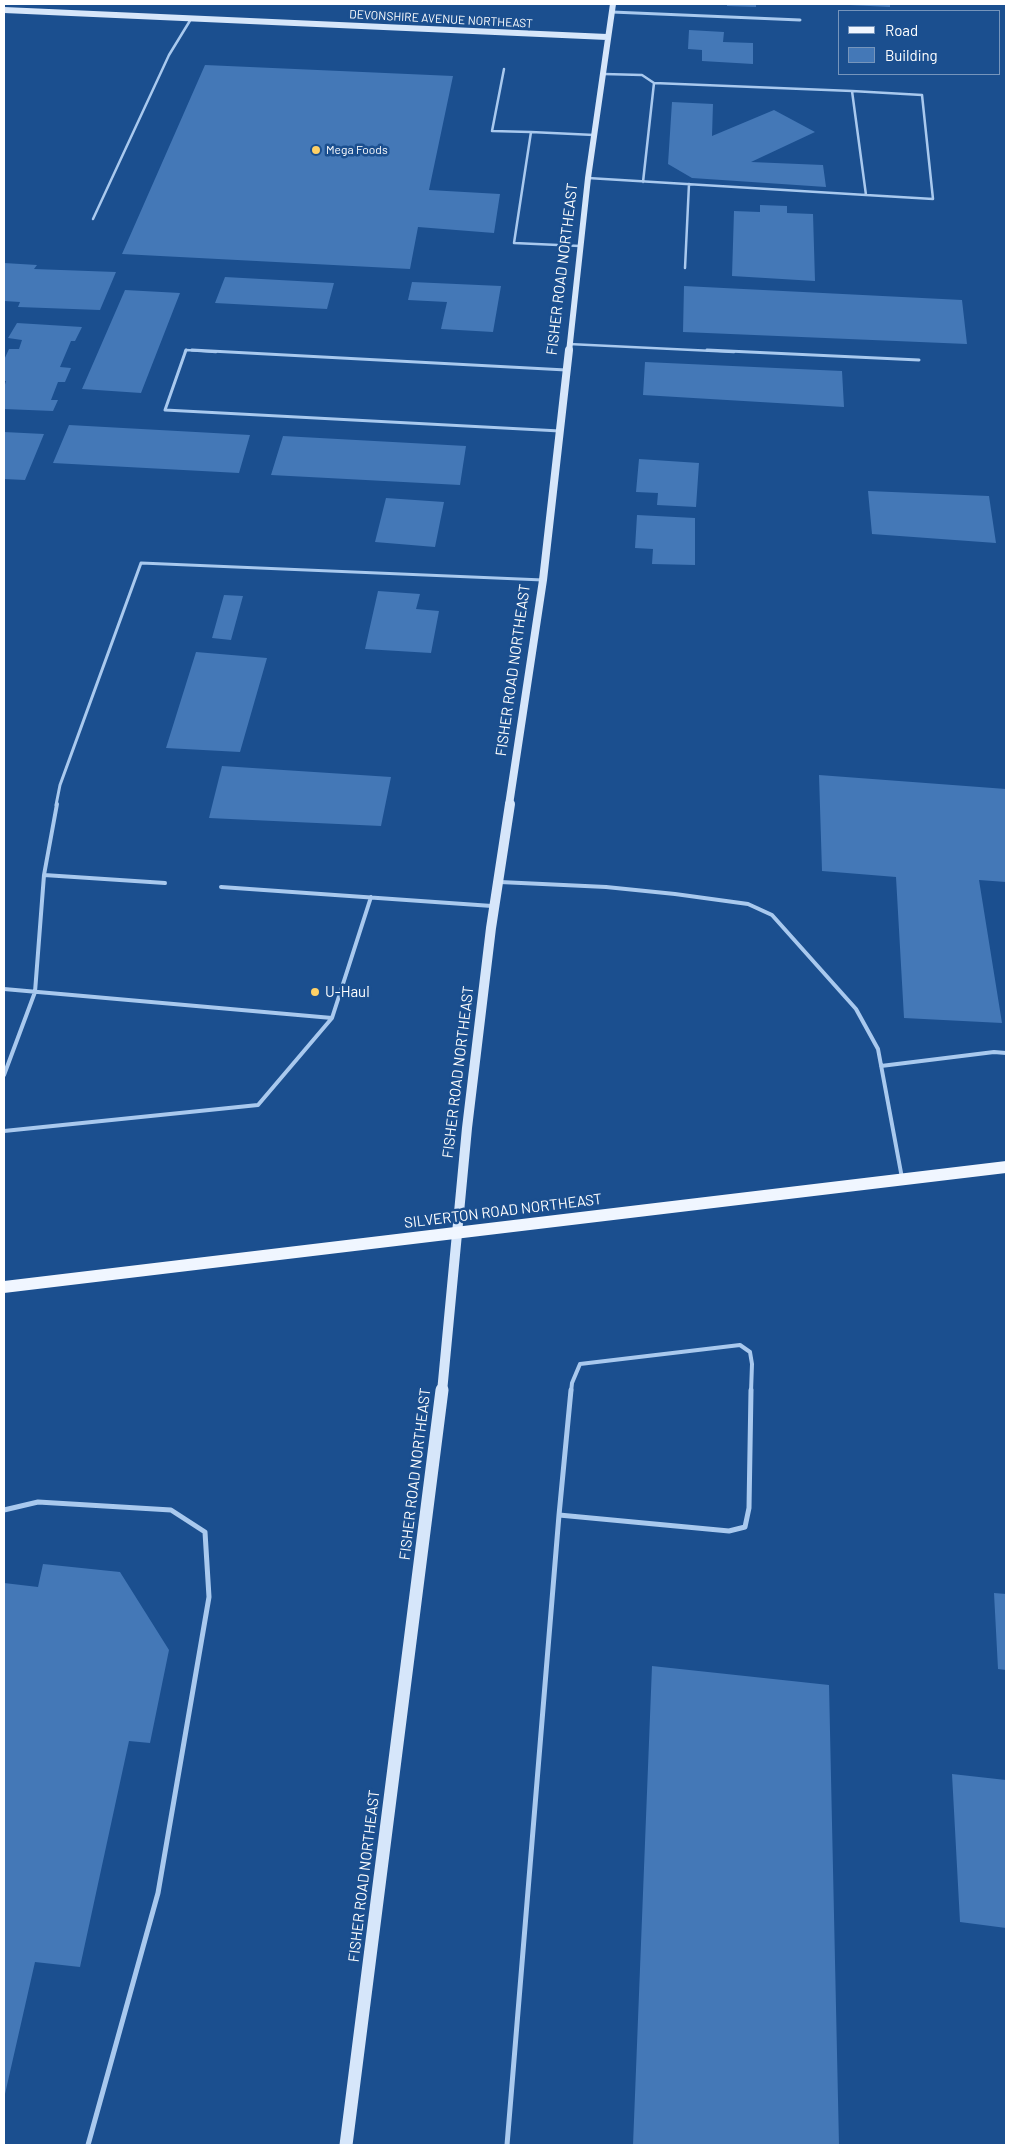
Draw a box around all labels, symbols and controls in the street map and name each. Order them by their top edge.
street label: DEVONSHIRE AVENUE NORTHEAST [349,7,533,31]
legend [838,10,1000,75]
text: Road [885,21,918,39]
text: Building [885,46,938,64]
place label: Mega Foods [326,143,388,157]
marker: Mega Foods [310,144,322,156]
street label: FISHER ROAD NORTHEAST [542,182,582,356]
street label: FISHER ROAD NORTHEAST [492,583,534,757]
place label: U-Haul [325,983,370,1001]
street label: FISHER ROAD NORTHEAST [438,985,478,1159]
marker: U-Haul [309,986,321,998]
street label: SILVERTON ROAD NORTHEAST [403,1190,603,1232]
street label: FISHER ROAD NORTHEAST [395,1387,435,1561]
street label: FISHER ROAD NORTHEAST [344,1789,384,1963]

